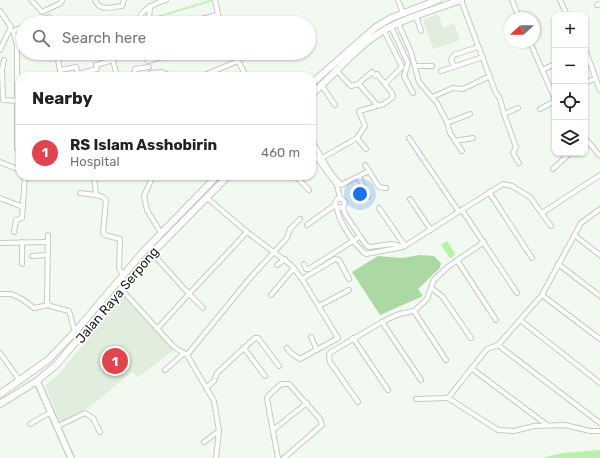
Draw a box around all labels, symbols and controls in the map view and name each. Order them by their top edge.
north arrow [504,12,540,48]
map controls [552,12,588,156]
button: + [552,12,588,48]
search box [16,16,316,60]
icon: search [30,27,52,49]
text: Search here [62,29,146,47]
button: − [552,48,588,84]
button: locate [552,84,588,120]
text: Nearby [32,88,93,108]
button: layers [552,120,588,156]
text: RS Islam Asshobirin [70,136,217,154]
text: 1 [42,145,48,160]
text: 460 m [261,145,300,160]
text: Hospital [70,154,120,169]
your location [350,184,370,204]
street label: Jalan Raya Serpong [72,244,162,347]
pin: 1 [102,346,128,376]

